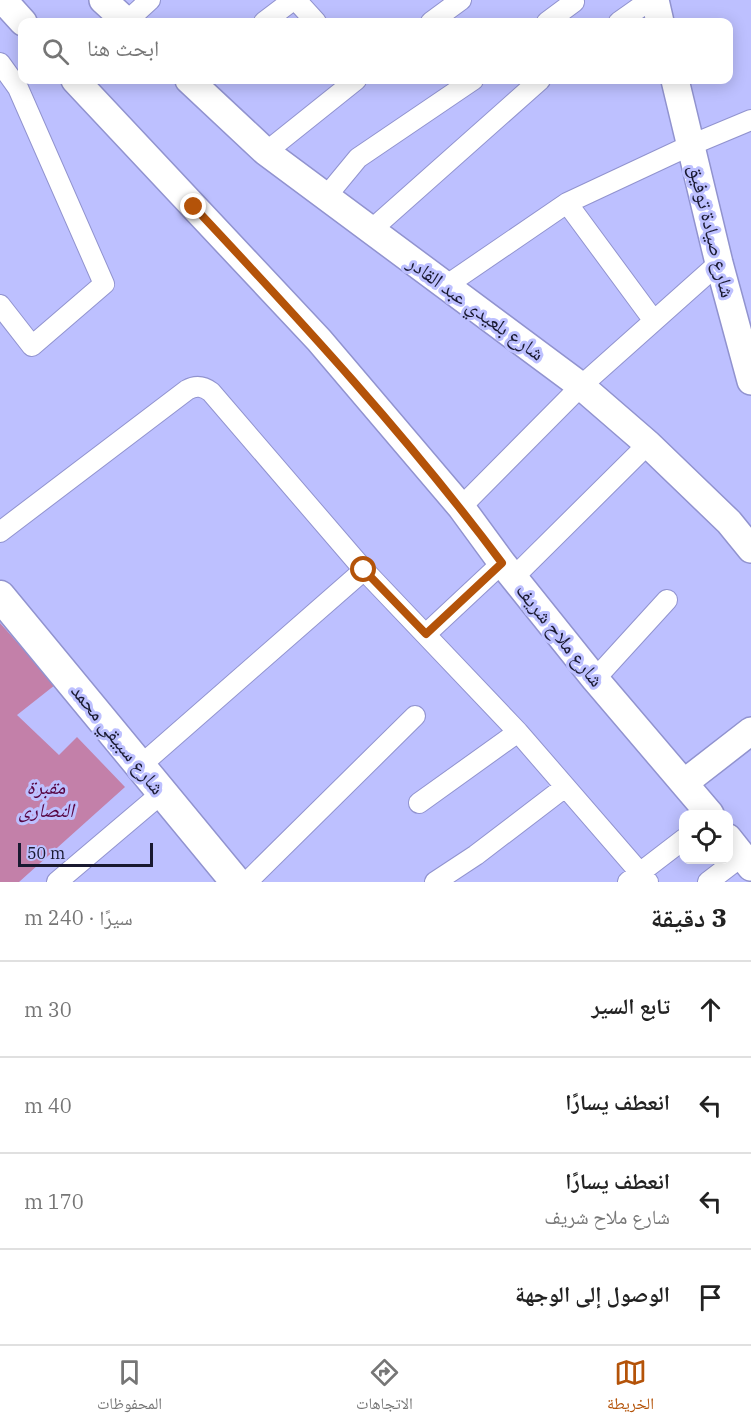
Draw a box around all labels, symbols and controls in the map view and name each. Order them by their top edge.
search box [18,18,733,84]
text: ابحث هنا [87,33,159,62]
icon: search [39,35,72,68]
street label: شارع صيادة توفيق [683,161,742,300]
route end [180,193,206,219]
street label: شارع بلعيدي عبد القادر [400,248,550,369]
route start [350,556,376,582]
street label: شارع ملاح شريف [510,577,610,692]
street label: شارع سبيقي محمد [63,678,171,802]
park label: مقبرة النصارى [18,773,76,823]
map controls [679,810,733,864]
button: locate [679,810,733,864]
scale bar [18,840,153,868]
text: 50 m [27,843,65,863]
text: 3 دقيقة [651,900,727,934]
text: سيرًا · 240 m [24,904,133,931]
text: تابع السير [592,991,670,1020]
icon: ahead [694,993,727,1026]
text: 30 m [24,996,72,1023]
text: انعطف يسارًا [565,1087,670,1116]
icon: left [694,1089,727,1122]
text: 40 m [24,1092,72,1119]
text: انعطف يسارًا [565,1166,670,1195]
icon: left [694,1185,727,1218]
text: 170 m [24,1188,84,1215]
text: شارع ملاح شريف [544,1203,670,1230]
text: الوصول إلى الوجهة [515,1279,670,1308]
icon: arrive [694,1281,727,1314]
tab: المحفوظات [97,1356,162,1419]
tab: الاتجاهات [356,1356,413,1419]
tab: الخريطة [607,1356,654,1419]

